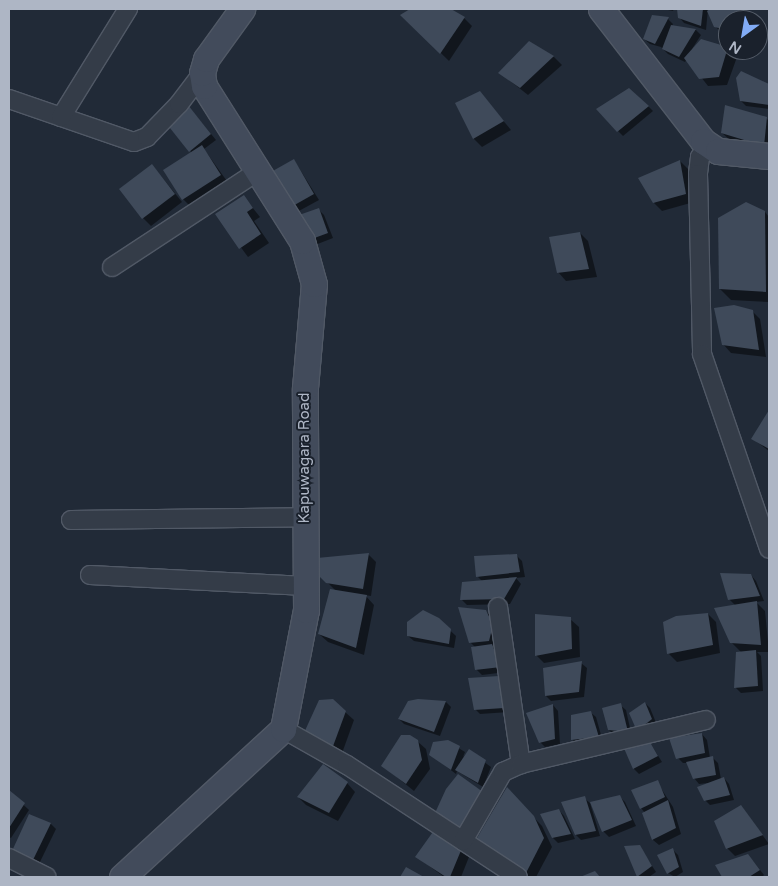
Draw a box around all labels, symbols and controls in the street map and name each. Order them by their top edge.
north arrow [718,10,768,60]
text: N [726,37,745,57]
street label: Kapuwagara Road [296,393,314,523]

